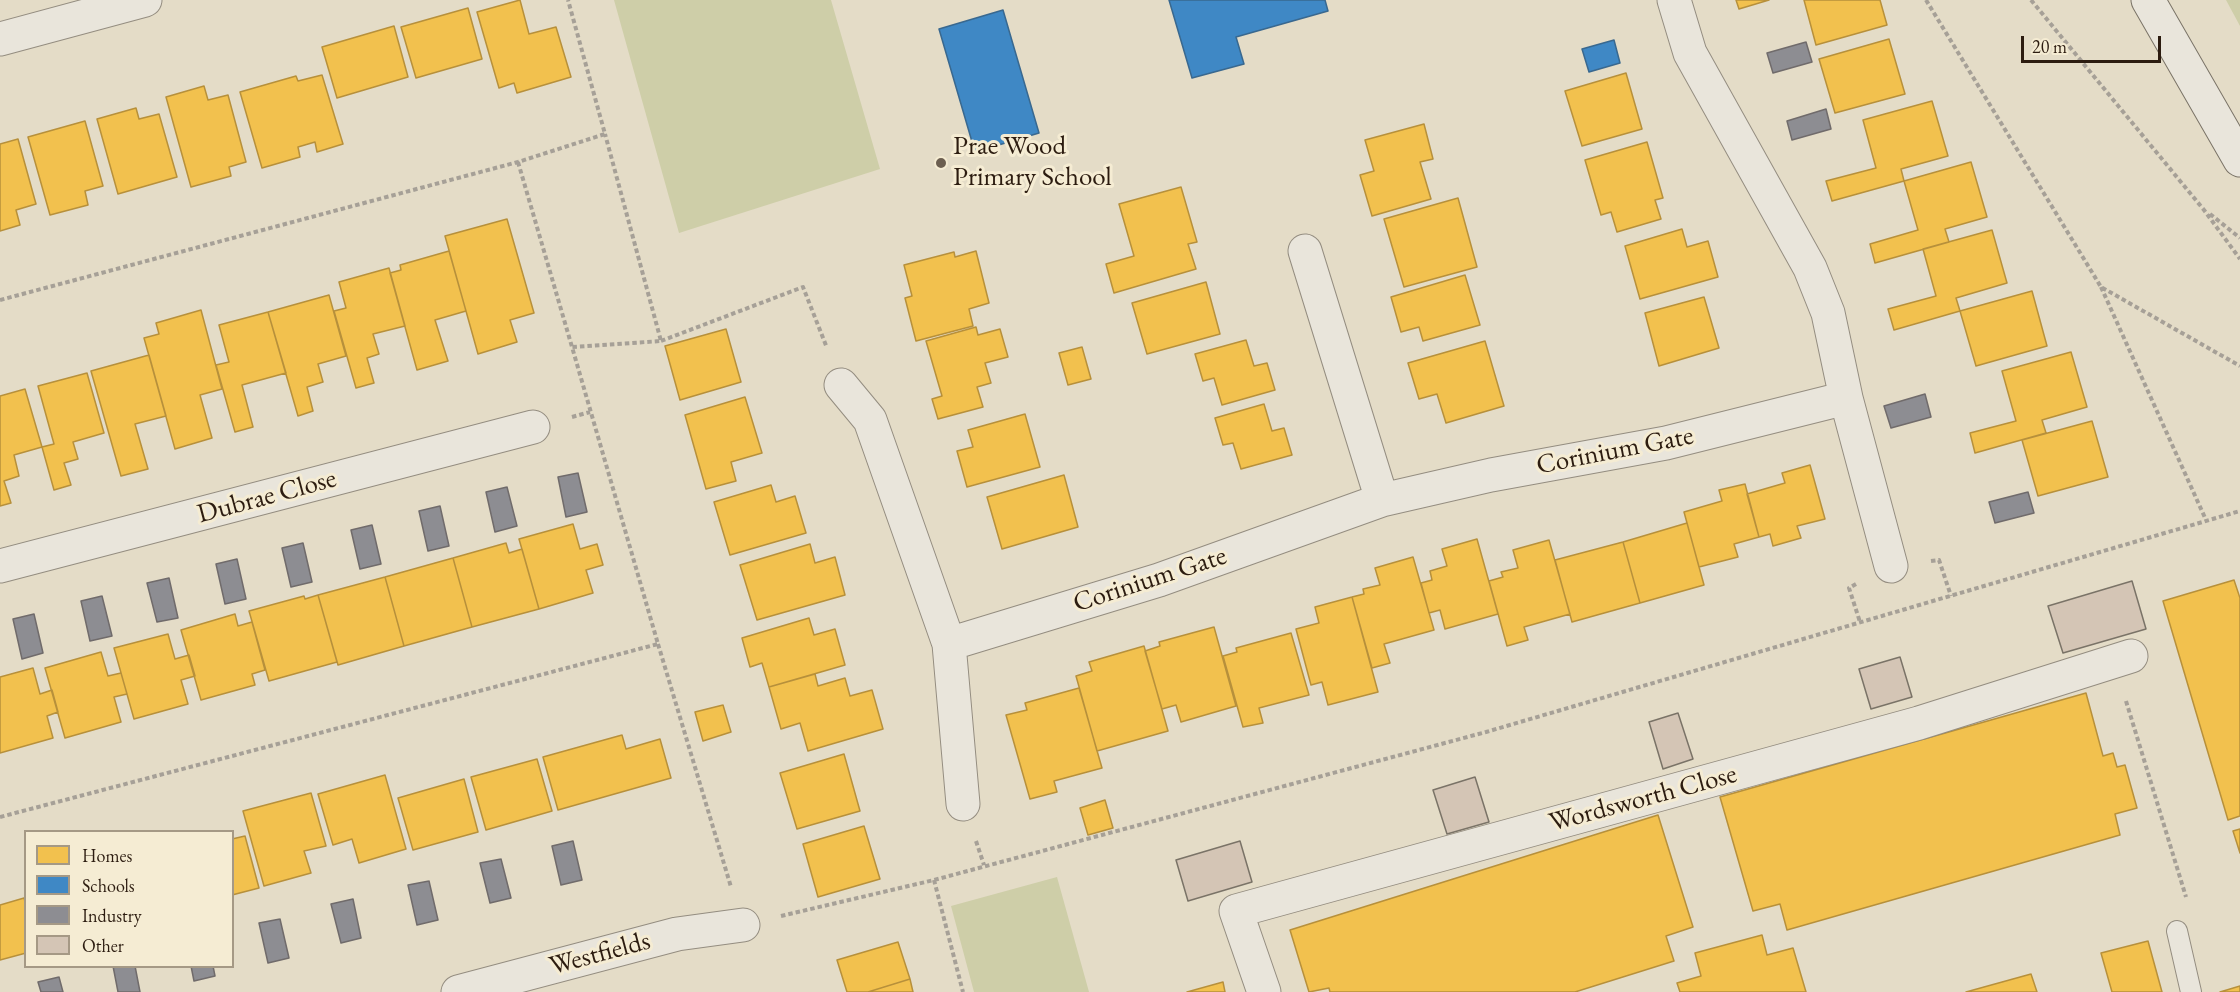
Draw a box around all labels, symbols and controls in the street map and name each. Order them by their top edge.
scale bar [2024,24,2164,62]
text: 20 m [2032,35,2067,58]
place label: Prae Wood Primary School [953,131,1112,194]
marker: Prae Wood Primary School [934,156,948,170]
street label: Corinium Gate [1534,420,1696,482]
street label: Dubrae Close [194,463,340,531]
street label: Corinium Gate [1069,540,1231,620]
street label: Wordsworth Close [1546,758,1740,840]
legend [24,830,234,968]
text: Homes [82,844,132,867]
text: Schools [82,874,135,897]
text: Industry [82,904,142,927]
street label: Westfields [546,925,654,983]
text: Other [82,934,124,957]

